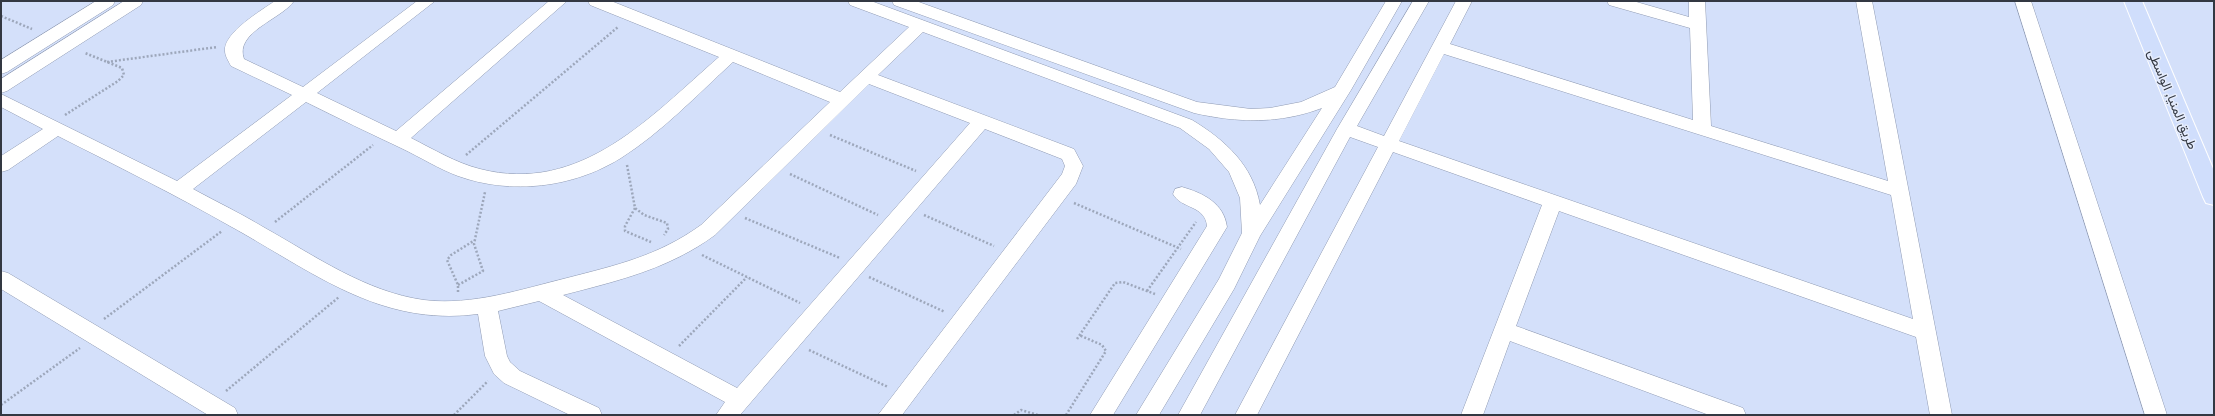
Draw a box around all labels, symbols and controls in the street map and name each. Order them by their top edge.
street label: طريق المنيا, الواسطى [2144,47,2201,152]

